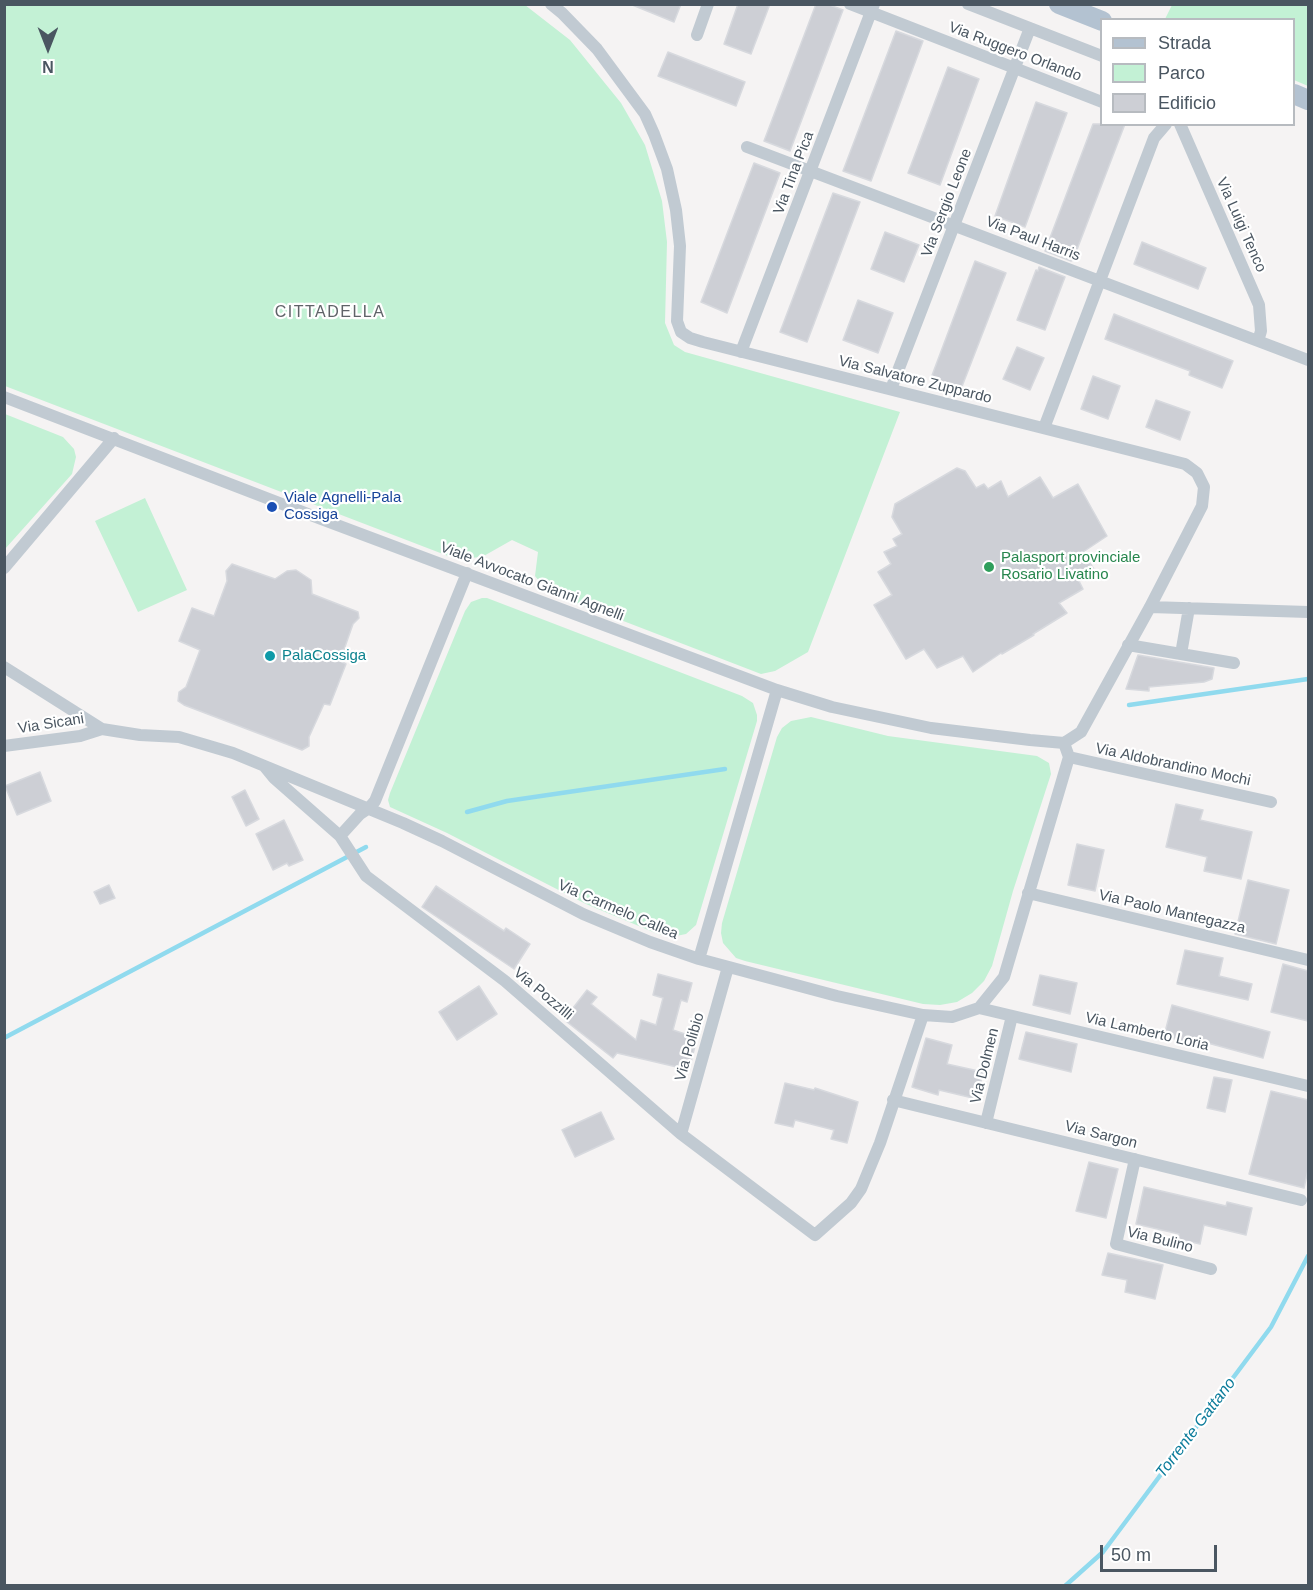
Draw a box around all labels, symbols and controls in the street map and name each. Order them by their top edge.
north arrow [18,18,78,78]
street label: Via Ruggero Orlando [946,18,1084,86]
legend [1100,18,1295,126]
text: Strada [1158,33,1211,53]
text: N [42,58,54,75]
text: Parco [1158,63,1205,83]
text: Edificio [1158,93,1216,113]
street label: Via Tina Pica [770,129,818,217]
street label: Via Sergio Leone [918,146,976,260]
street label: Via Luigi Tenco [1212,175,1270,275]
street label: Via Paul Harris [983,213,1083,265]
district label: CITTADELLA [275,303,385,323]
street label: Via Salvatore Zuppardo [836,352,994,408]
place label: Viale Agnelli-Pala Cossiga [284,489,401,524]
marker: Viale Agnelli-Pala Cossiga [265,500,279,514]
street label: Viale Avvocato Gianni Agnelli [438,539,626,625]
place label: Palasport provinciale Rosario Livatino [1001,549,1140,584]
marker: Palasport provinciale Rosario Livatino [982,560,996,574]
place label: PalaCossiga [282,647,366,665]
marker: PalaCossiga [263,649,277,663]
street label: Via Sicani [17,710,85,738]
street label: Via Aldobrandino Mochi [1094,740,1252,790]
street label: Via Carmelo Callea [555,877,681,943]
street label: Via Paolo Mantegazza [1097,886,1247,938]
street label: Via Pozzilli [510,964,576,1024]
street label: Via Lamberto Loria [1083,1009,1211,1055]
street label: Via Polibio [672,1011,708,1083]
street label: Via Dolmen [967,1026,1003,1106]
street label: Via Sargon [1063,1117,1139,1153]
street label: Via Bulino [1125,1223,1195,1257]
water label: Torrente Gattano [1152,1374,1240,1482]
scale bar [1103,1533,1220,1571]
text: 50 m [1111,1545,1151,1565]

